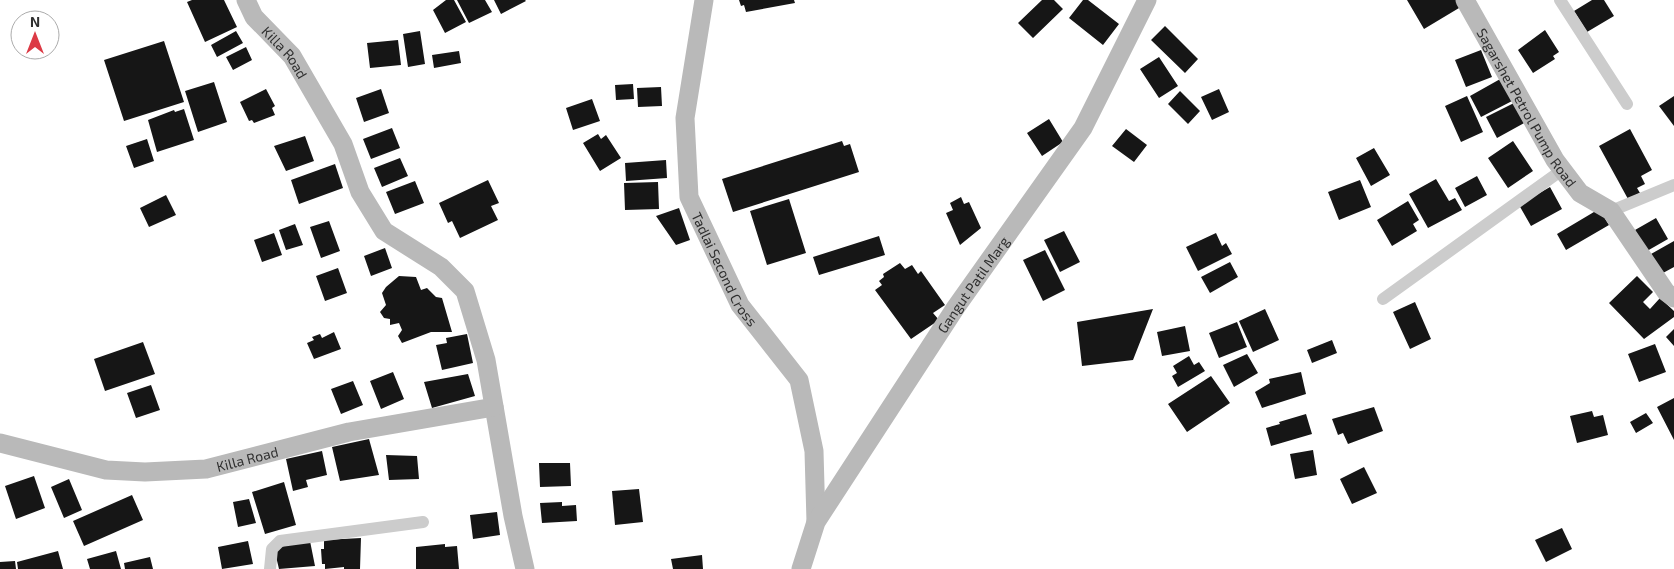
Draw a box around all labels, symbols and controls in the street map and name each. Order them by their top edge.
north arrow [10,10,60,60]
text: N [30,13,40,30]
street label: Killa Road [259,22,312,81]
street label: Sagarshet Petrol Pump Road [1474,25,1581,190]
street label: Tadlai Second Cross [689,209,761,329]
street label: Gangut Patil Marg [933,233,1012,336]
street label: Killa Road [214,442,280,474]

